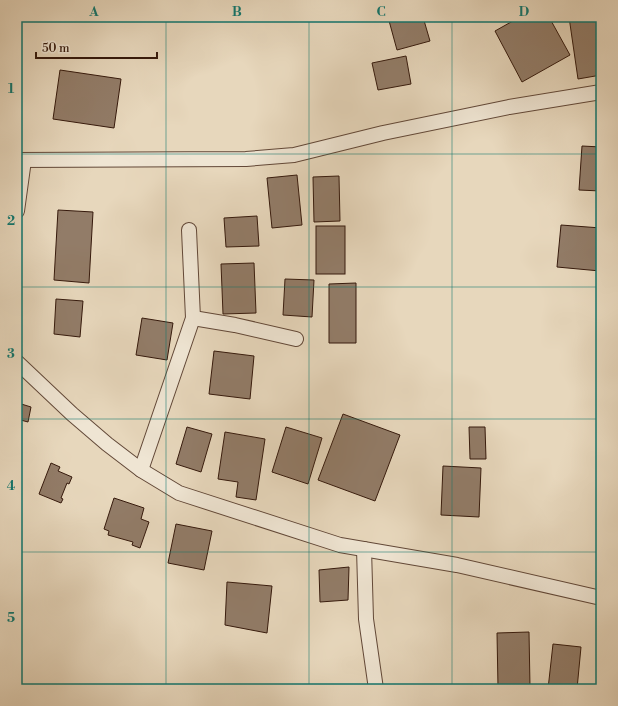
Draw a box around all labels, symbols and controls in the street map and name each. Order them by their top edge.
text: A [88,4,99,20]
text: B [232,4,242,20]
text: C [376,4,386,20]
text: D [519,4,529,20]
scale bar [36,34,157,60]
text: 50 m [42,41,70,56]
text: 1 [8,81,15,97]
text: 2 [7,213,15,229]
text: 3 [7,346,15,362]
text: 4 [7,478,16,494]
text: 5 [7,610,15,626]

